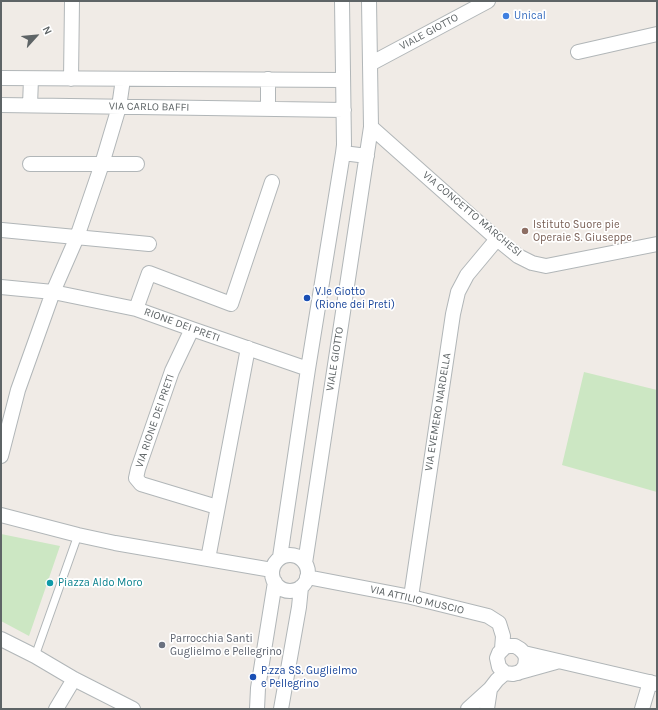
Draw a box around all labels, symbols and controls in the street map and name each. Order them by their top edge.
place label: Unical [514,9,546,23]
street label: VIALE GIOTTO [397,11,461,53]
marker: Unical [501,11,511,21]
north arrow [16,16,56,56]
text: N [40,24,55,37]
street label: VIA CARLO BAFFI [109,100,189,114]
street label: VIA CONCETTO MARCHESI [420,169,524,259]
place label: Istituto Suore pie Operaie S. Giuseppe [533,218,632,244]
marker: Istituto Suore pie Operaie S. Giuseppe [520,226,530,236]
place label: V.le Giotto (Rione dei Preti) [315,285,395,311]
marker: V.le Giotto (Rione dei Preti) [302,293,312,303]
street label: RIONE DEI PRETI [142,305,222,345]
street label: VIALE GIOTTO [323,326,347,392]
street label: VIA EVEMERO NARDELLA [422,352,454,472]
street label: VIA RIONE DEI PRETI [133,372,177,470]
place label: Piazza Aldo Moro [58,576,142,590]
marker: Piazza Aldo Moro [45,578,55,588]
street label: VIA ATTILIO MUSCIO [369,583,465,617]
place label: Parrocchia Santi Guglielmo e Pellegrino [170,632,282,658]
marker: Parrocchia Santi Guglielmo e Pellegrino [157,640,167,650]
place label: P.zza SS. Guglielmo e Pellegrino [261,664,357,690]
marker: P.zza SS. Guglielmo e Pellegrino [248,672,258,682]

